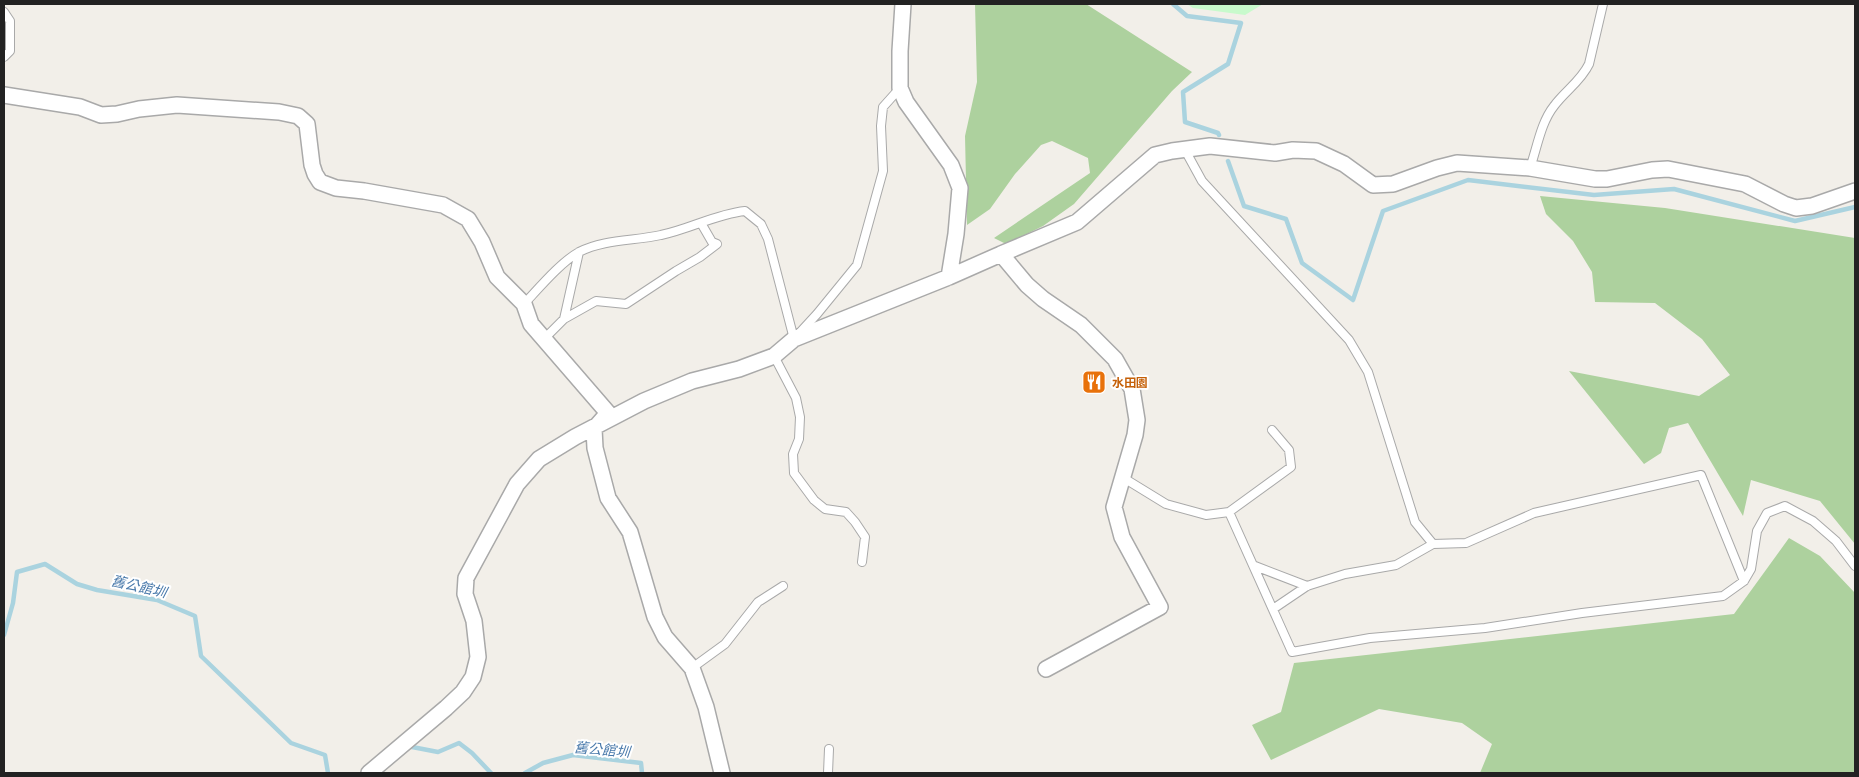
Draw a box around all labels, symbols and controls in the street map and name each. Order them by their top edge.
restaurant icon: 水田園 [1081,369,1107,395]
place label: 水田園 [1112,375,1148,389]
water label: 舊公館圳 [110,571,170,601]
water label: 舊公館圳 [573,738,633,760]

